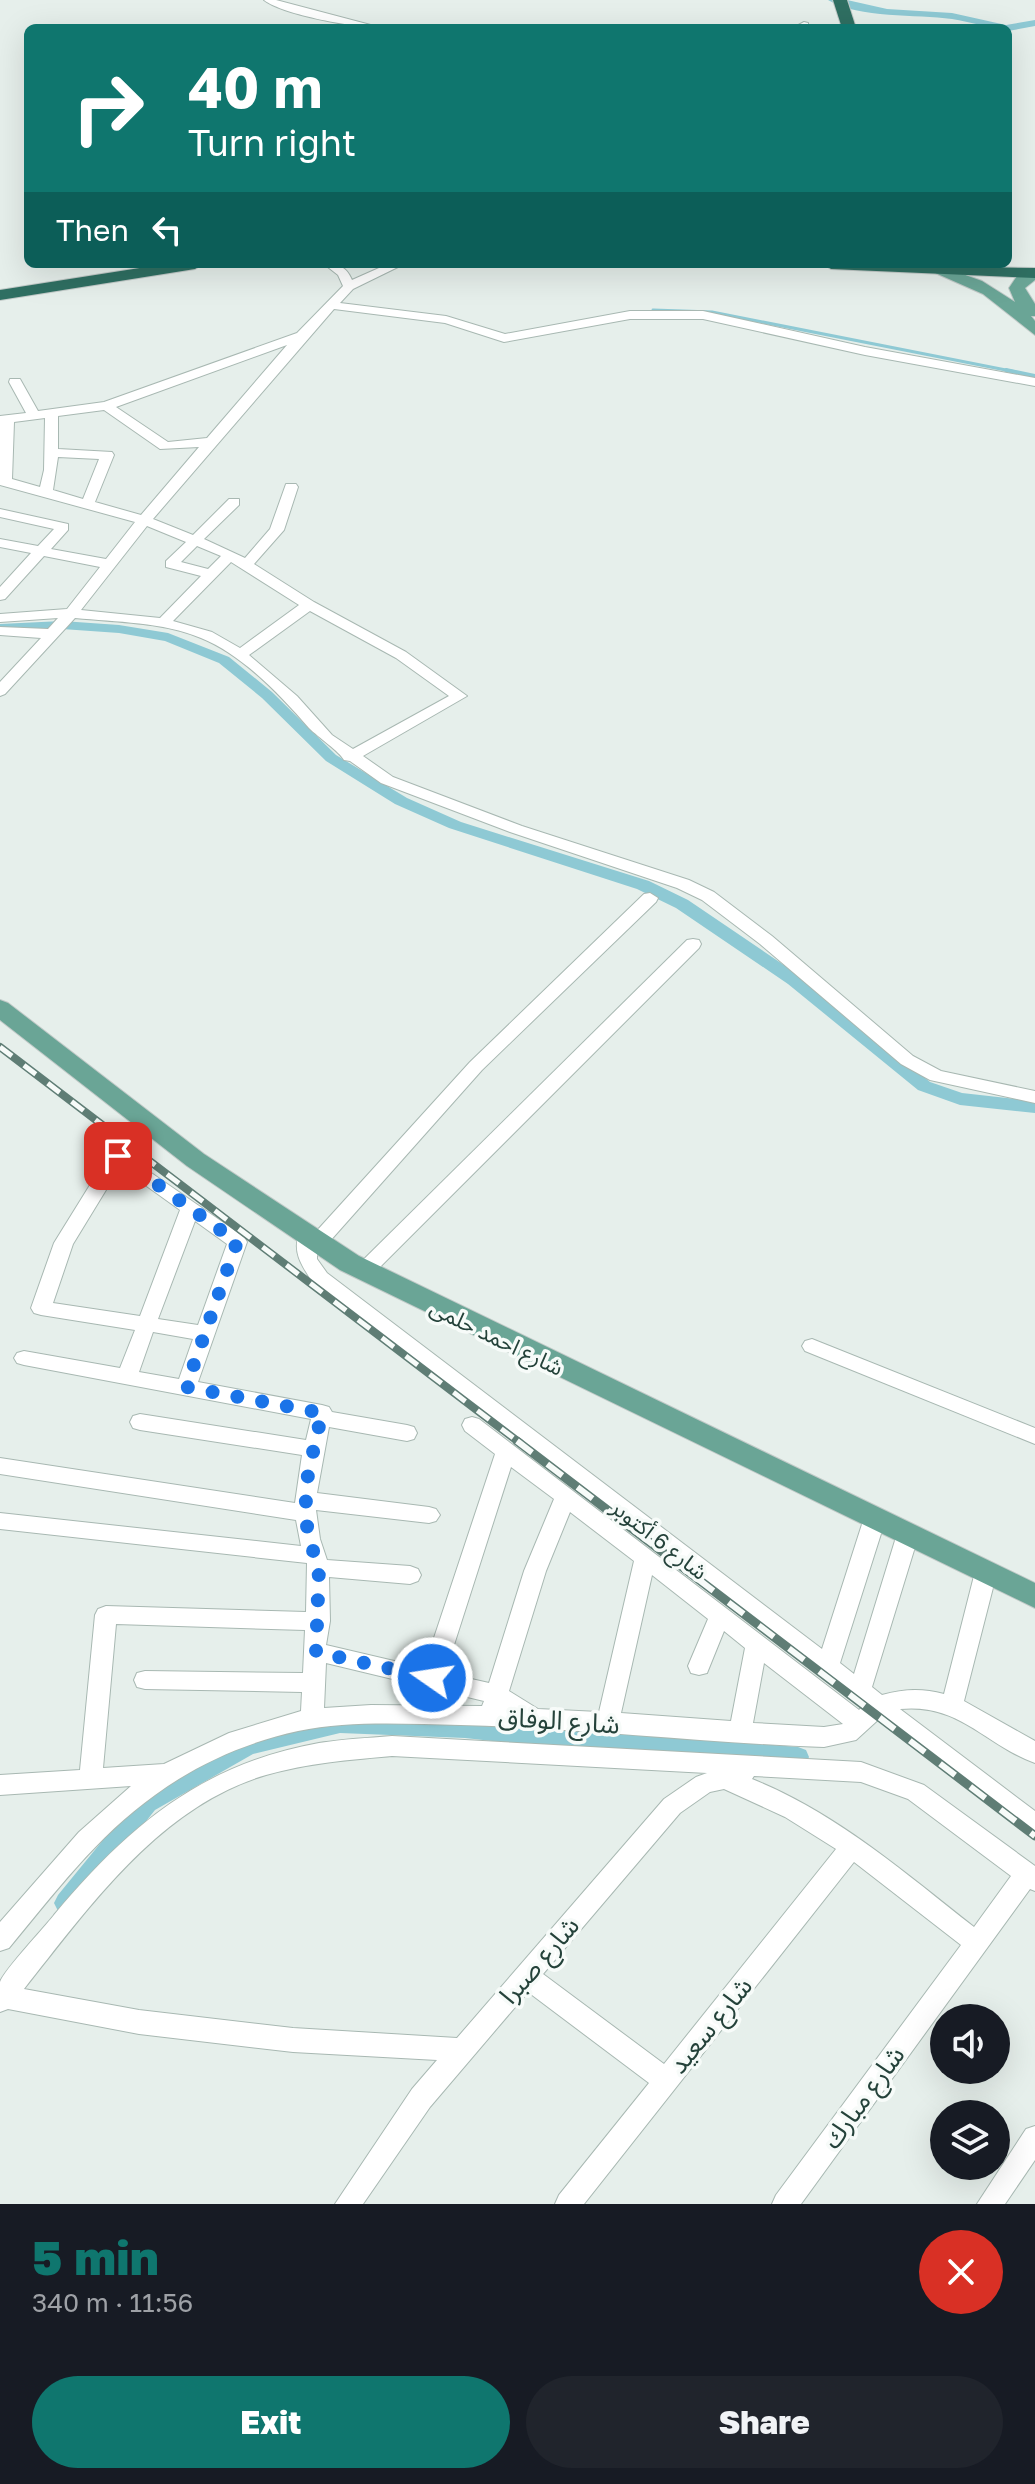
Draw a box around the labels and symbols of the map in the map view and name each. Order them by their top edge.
pin [84,1122,152,1190]
street label: شارع احمد حلمى [424,1293,568,1385]
street label: شارع 6 أكتوبر [603,1492,713,1588]
position arrow [390,1636,474,1720]
street label: شارع الوفاق [497,1700,621,1744]
street label: شارع صبرا [493,1910,588,2013]
street label: شارع سعيد [662,1971,761,2082]
street label: شارع مبارك [815,2040,914,2157]

